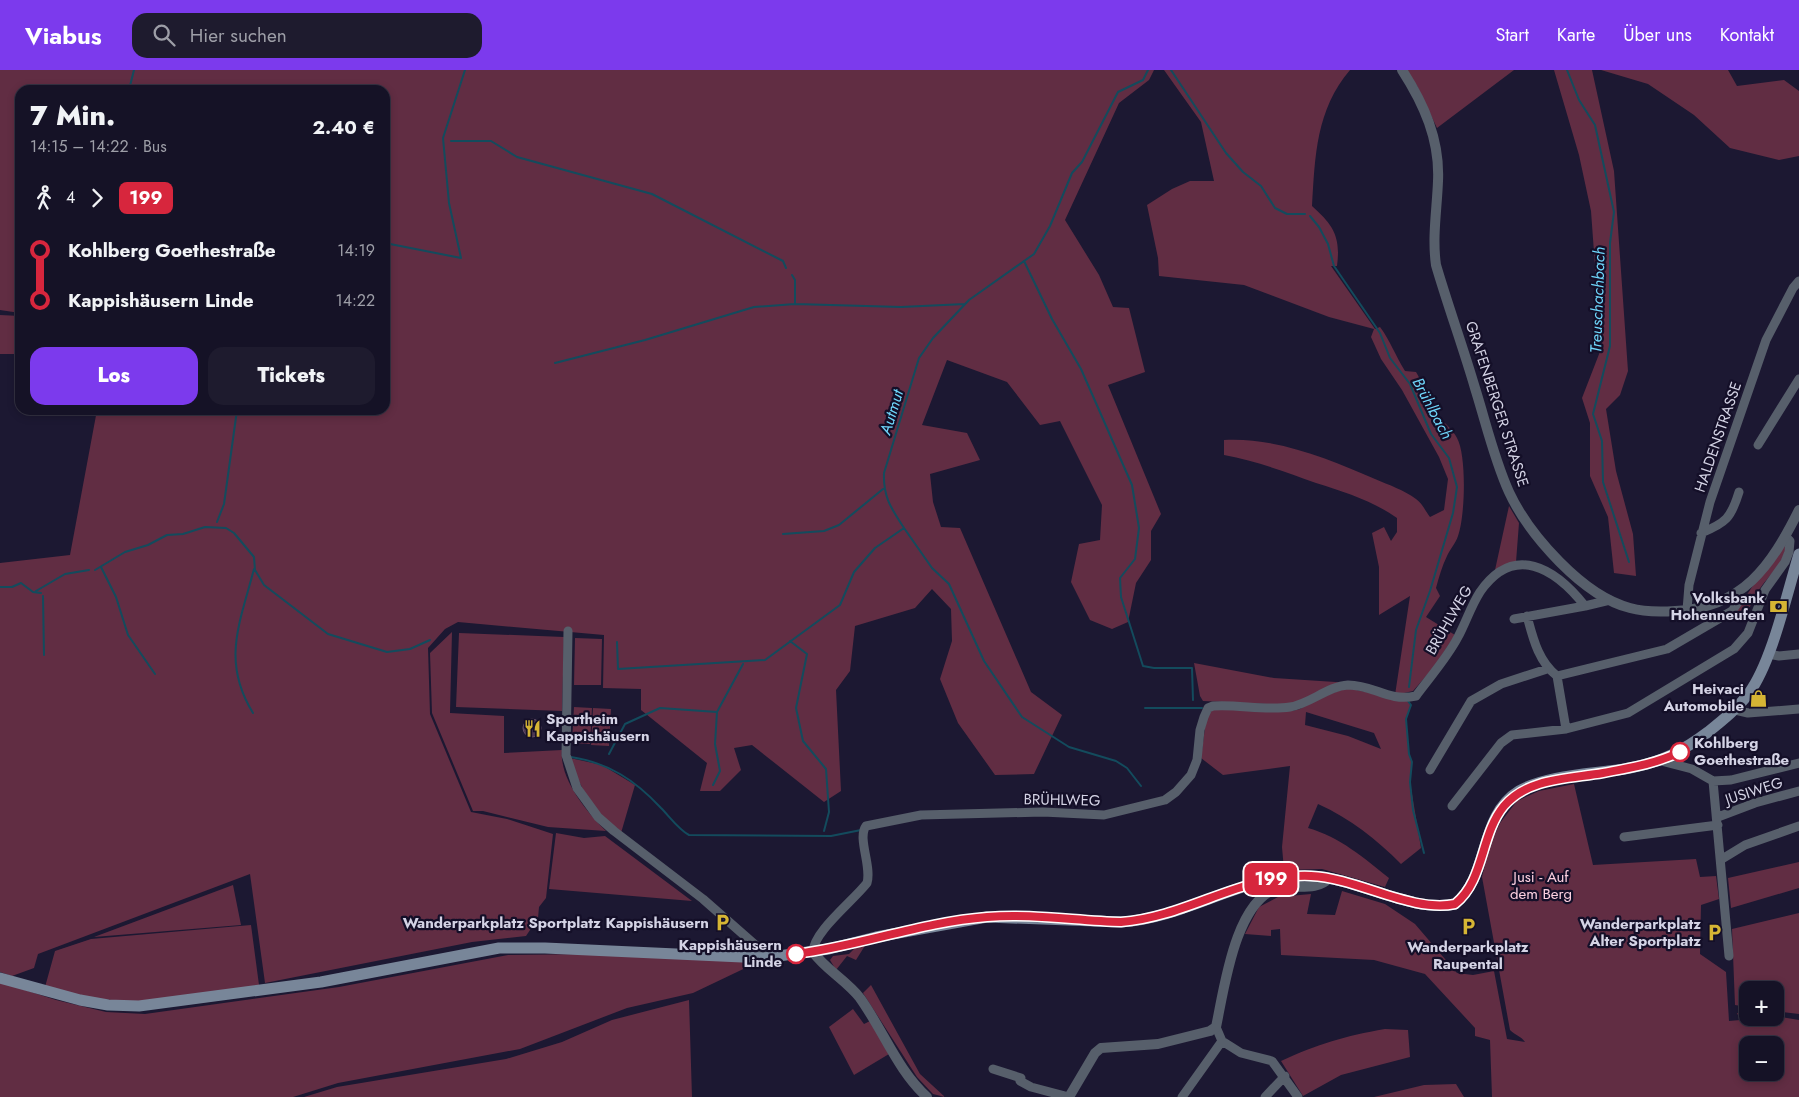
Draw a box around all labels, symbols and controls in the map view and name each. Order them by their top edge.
search box [132,13,482,58]
text: Viabus [25,18,102,53]
icon: search [150,21,178,49]
text: Hier suchen [190,22,287,49]
text: Start [1495,22,1529,48]
text: Karte [1557,22,1595,48]
text: Über uns [1623,22,1692,48]
text: Kontakt [1720,22,1774,48]
text: 7 Min. [30,95,115,136]
text: 2.40 € [312,114,375,141]
text: 14:15 – 14:22 · Bus [30,135,167,158]
icon: walk [30,184,58,212]
icon: forward [83,184,111,212]
text: 199 [129,185,163,211]
text: 4 [66,186,75,209]
text: Kohlberg Goethestraße [68,237,276,264]
text: 14:19 [337,239,375,262]
water label: Treuschachbach [1584,246,1611,354]
text: Kappishäusern Linde [68,287,254,314]
text: 14:22 [335,289,375,312]
street label: GRAFENBERGER STRASSE [1460,318,1534,490]
button: Los [30,347,198,405]
button: Tickets [208,347,375,405]
water label: Brühlbach [1407,373,1458,443]
street label: HALDENSTRASSE [1689,379,1747,495]
water label: Autmut [873,386,910,438]
street label: BRÜHLWEG [1420,581,1478,659]
place label: Volksbank Hohenneufen [1670,587,1765,626]
bank icon: Volksbank Hohenneufen [1769,597,1789,617]
place label: Heivaci Automobile [1663,678,1744,717]
shop icon: Heivaci Automobile [1748,688,1768,708]
place label: Sportheim Kappishäusern [546,708,650,747]
restaurant icon: Sportheim Kappishäusern [522,718,542,738]
place label: Kohlberg Goethestraße [1694,732,1789,771]
marker: Kohlberg Goethestraße [1670,742,1690,762]
street label: JUSIWEG [1720,771,1786,811]
street label: BRÜHLWEG [1023,788,1101,812]
line badge: 199 [1242,863,1300,895]
text: 199 [1254,866,1288,892]
park label: Jusi - Auf dem Berg [1510,866,1572,905]
place label: Wanderparkplatz Sportplatz Kappishäusern [403,912,709,934]
parking icon: Wanderparkplatz Sportplatz Kappishäusern [713,913,733,933]
place label: Wanderparkplatz Alter Sportplatz [1580,913,1701,952]
parking icon: Wanderparkplatz Raupental [1458,916,1478,936]
parking icon: Wanderparkplatz Alter Sportplatz [1705,923,1725,943]
place label: Kappishäusern Linde [678,934,782,973]
place label: Wanderparkplatz Raupental [1407,936,1529,975]
marker: Kappishäusern Linde [786,944,806,964]
map controls [1739,981,1784,1081]
button: + [1739,981,1784,1026]
button: − [1739,1036,1784,1081]

